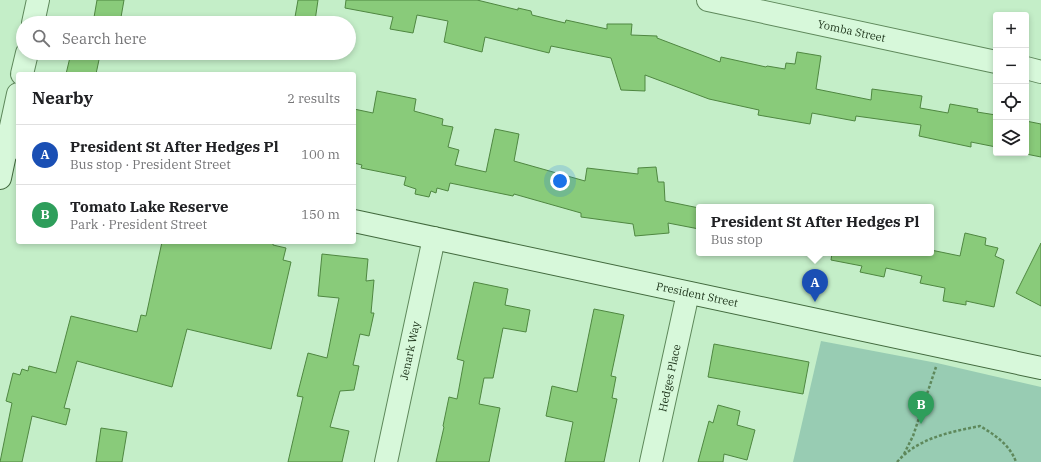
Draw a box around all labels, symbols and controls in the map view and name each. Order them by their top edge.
map controls [993,12,1029,156]
button: + [993,12,1029,48]
search box [16,16,356,60]
street label: Yomba Street [816,17,887,45]
icon: search [30,27,52,49]
text: Search here [62,29,147,48]
button: − [993,48,1029,84]
button: locate [993,84,1029,120]
text: Nearby [32,87,93,109]
text: 2 results [287,90,340,107]
button: layers [993,120,1029,156]
text: President St After Hedges Pl [70,137,279,156]
text: A [40,146,50,163]
text: 100 m [301,146,340,163]
text: Bus stop · President Street [70,156,231,173]
your location [550,171,570,191]
text: Tomato Lake Reserve [70,197,229,216]
popup [696,204,934,256]
text: B [40,206,50,223]
text: 150 m [301,206,340,223]
text: President St After Hedges Pl [711,212,919,231]
text: Park · President Street [70,216,207,233]
text: Bus stop [711,231,763,248]
pin: A [802,269,828,302]
street label: President Street [655,279,740,310]
street label: Jenark Way [397,320,423,381]
street label: Hedges Place [655,343,684,413]
pin: B [908,391,934,424]

